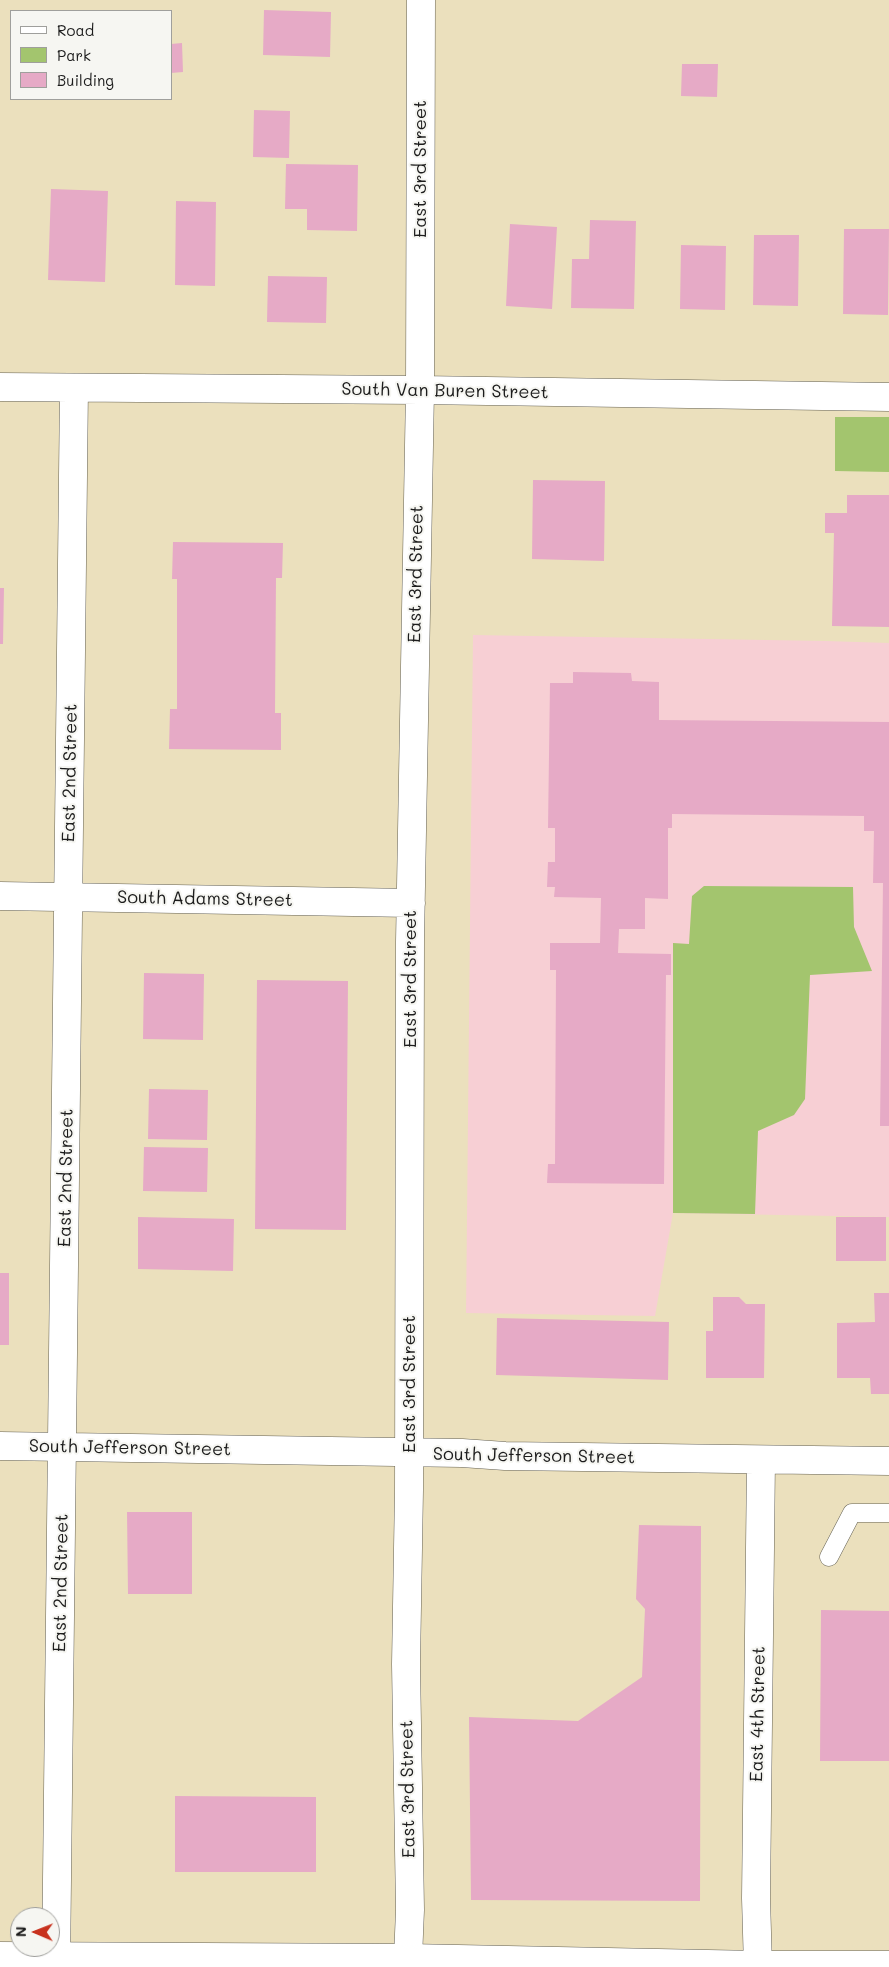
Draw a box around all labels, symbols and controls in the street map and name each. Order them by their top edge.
legend [10,10,172,100]
text: Road [57,20,94,40]
text: Park [57,45,91,65]
text: Building [57,70,114,90]
street label: East 3rd Street [409,100,431,238]
street label: South Van Buren Street [341,378,549,404]
street label: East 3rd Street [404,505,428,643]
street label: East 2nd Street [58,704,82,842]
street label: South Adams Street [117,887,293,911]
street label: East 3rd Street [399,910,421,1048]
street label: East 2nd Street [54,1109,78,1247]
street label: East 3rd Street [398,1315,420,1453]
street label: South Jefferson Street [29,1435,231,1461]
street label: South Jefferson Street [433,1443,635,1469]
street label: East 2nd Street [49,1514,73,1652]
street label: East 4th Street [746,1646,770,1782]
street label: East 3rd Street [396,1720,420,1858]
north arrow [10,1907,60,1957]
text: N [11,1926,30,1937]

